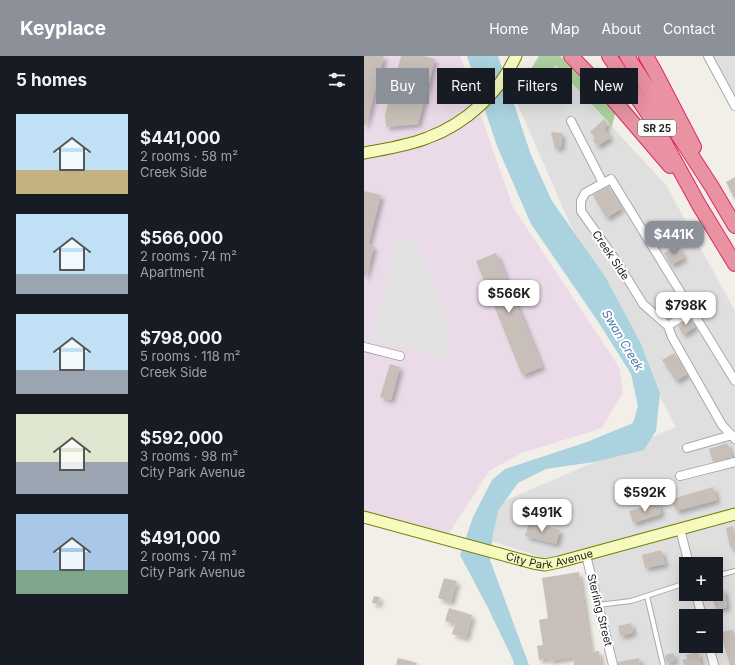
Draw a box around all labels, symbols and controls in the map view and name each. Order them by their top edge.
text: Keyplace [20,17,106,40]
text: Home [489,20,528,37]
text: Map [550,20,580,37]
text: About [602,20,641,37]
text: Contact [663,20,715,37]
chip: Buy [376,68,429,104]
chip: Rent [437,68,495,104]
chip: Filters [503,68,572,104]
chip: New [580,68,638,104]
icon: filters [326,69,348,91]
text: 5 homes [16,70,87,90]
road number: SR 25 [638,120,676,136]
text: $441,000 [140,128,220,148]
icon: home [48,130,96,178]
text: 2 rooms · 58 m² [140,148,238,164]
text: Creek Side [140,164,207,180]
pin: $441K [646,221,702,255]
text: $441K [654,226,694,242]
text: $566,000 [140,228,223,248]
street label: Creek Side [589,228,633,282]
icon: home [48,230,96,278]
text: 2 rooms · 74 m² [140,248,237,264]
text: Apartment [140,264,205,280]
pin: $566K [481,280,537,314]
text: $566K [487,285,531,301]
pin: $798K [658,292,714,326]
text: $798K [665,297,707,313]
water label: Swan Creek [599,307,647,374]
text: $798,000 [140,328,222,348]
icon: home [48,330,96,378]
text: 5 rooms · 118 m² [140,348,241,364]
text: Creek Side [140,364,207,380]
text: $592,000 [140,428,223,448]
icon: home [48,430,96,478]
text: 3 rooms · 98 m² [140,448,238,464]
text: City Park Avenue [140,464,245,480]
pin: $592K [617,479,673,513]
text: $592K [624,484,666,500]
pin: $491K [514,499,570,533]
text: $491K [522,504,562,520]
text: $491,000 [140,528,221,548]
icon: home [48,530,96,578]
street label: City Park Avenue [504,546,595,572]
text: 2 rooms · 74 m² [140,548,237,564]
map controls [679,557,723,653]
button: + [679,557,723,601]
text: City Park Avenue [140,564,245,580]
street label: Sterling Street [584,572,616,648]
button: − [679,609,723,653]

